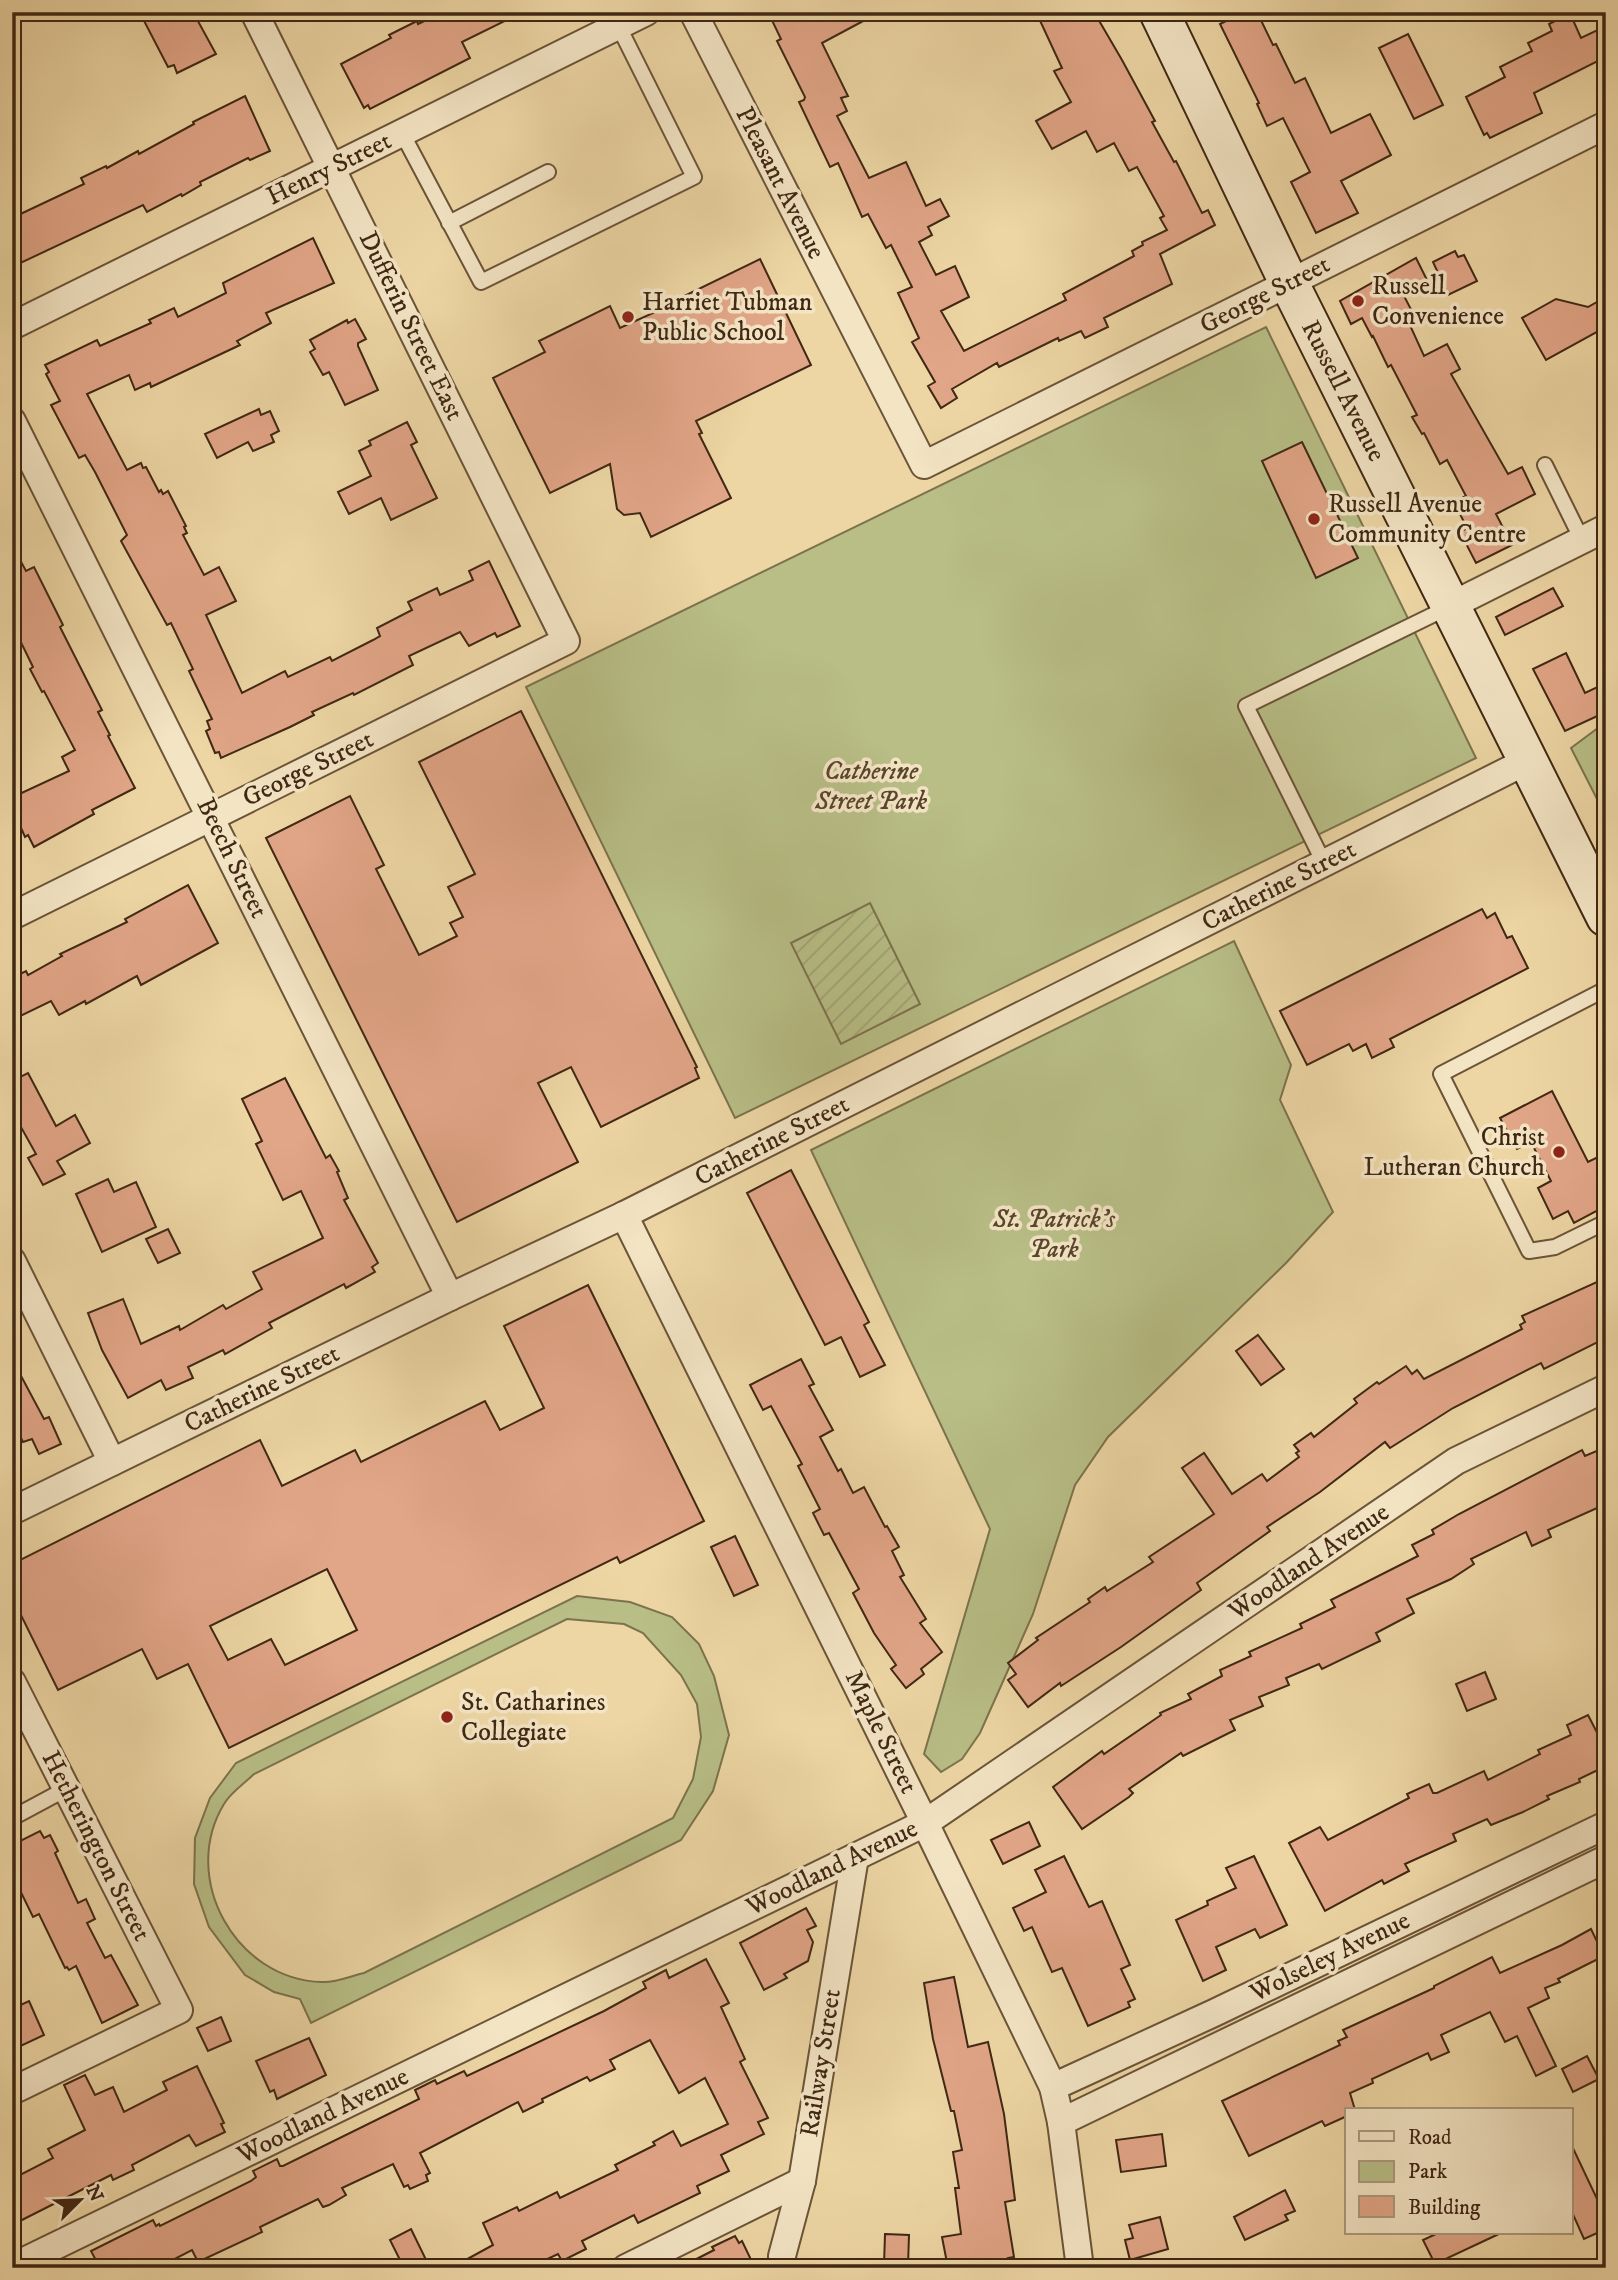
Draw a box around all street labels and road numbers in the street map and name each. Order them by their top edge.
street label: Pleasant Avenue [727,101,833,265]
street label: Henry Street [261,125,397,213]
street label: Dufferin Street East [351,226,471,426]
street label: George Street [1194,248,1336,342]
street label: Russell Avenue [1293,315,1393,467]
street label: George Street [237,723,379,815]
street label: Beech Street [189,792,275,924]
street label: Catherine Street [1196,833,1362,939]
street label: Catherine Street [689,1088,855,1194]
street label: Catherine Street [179,1337,345,1441]
street label: Woodland Avenue [1222,1496,1396,1628]
street label: Maple Street [837,1665,925,1799]
street label: Hetherington Street [34,1745,158,1947]
street label: Woodland Avenue [740,1812,923,1924]
street label: Wolseley Avenue [1244,1904,1415,2010]
street label: Railway Street [793,1987,849,2139]
street label: Woodland Avenue [231,2060,414,2172]

